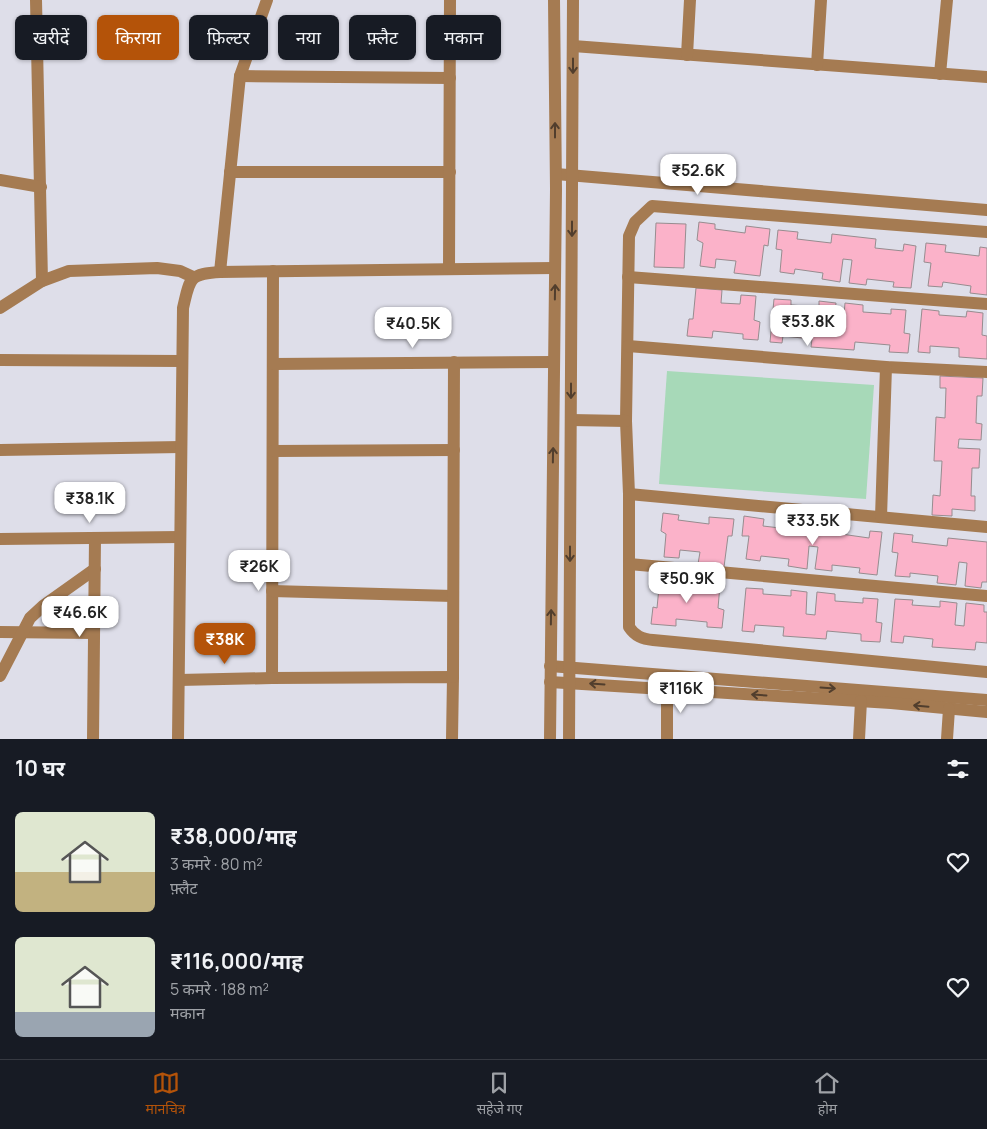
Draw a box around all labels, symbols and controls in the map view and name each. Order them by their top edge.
chip: खरीदें [15,15,87,60]
chip: किराया [97,15,179,60]
chip: फ़िल्टर [189,15,268,60]
chip: नया [278,15,339,60]
chip: फ़्लैट [349,15,416,60]
chip: मकान [426,15,501,60]
one-way arrow [568,58,578,74]
one-way arrow [550,122,560,138]
pin: ₹52.6K [657,154,739,196]
text: ₹52.6K [671,159,725,181]
one-way arrow [567,220,577,236]
one-way arrow [550,285,559,301]
pin: ₹53.8K [767,304,849,347]
pin: ₹40.5K [372,306,454,349]
text: ₹53.8K [781,310,835,332]
text: ₹40.5K [386,312,440,334]
one-way arrow [566,382,576,399]
one-way arrow [548,447,558,464]
pin: ₹38.1K [49,482,131,524]
text: ₹38.1K [65,487,115,509]
pin: ₹33.5K [772,504,854,546]
text: ₹33.5K [786,509,840,531]
one-way arrow [565,545,575,561]
pin: ₹26K [229,550,289,592]
text: ₹26K [239,555,279,577]
pin: ₹50.9K [646,562,728,604]
text: ₹50.9K [660,567,714,589]
pin: ₹46.6K [39,596,121,638]
text: ₹46.6K [53,601,107,623]
one-way arrow [546,610,556,626]
pin: ₹38K [195,622,255,665]
text: ₹38K [205,628,245,650]
pin: ₹116K [646,672,716,714]
text: ₹116K [659,677,703,699]
one-way arrow [589,679,605,689]
one-way arrow [819,683,835,692]
one-way arrow [751,690,767,699]
one-way arrow [913,701,929,711]
text: 10 घर [15,754,65,782]
icon: filters [944,755,972,783]
text: ₹38,000/माह [170,822,297,850]
icon: home [55,832,115,892]
icon: heart [944,848,972,876]
text: 3 कमरे · 80 m² [170,853,263,875]
text: फ़्लैट [170,877,198,899]
text: ₹116,000/माह [170,947,303,975]
icon: home [55,957,115,1017]
icon: heart [944,973,972,1001]
text: 5 कमरे · 188 m² [170,978,269,1000]
text: मकान [170,1002,205,1024]
tab: मानचित्र [146,1069,186,1120]
tab: सहेजे गए [477,1069,522,1120]
tab: होम [813,1069,841,1120]

